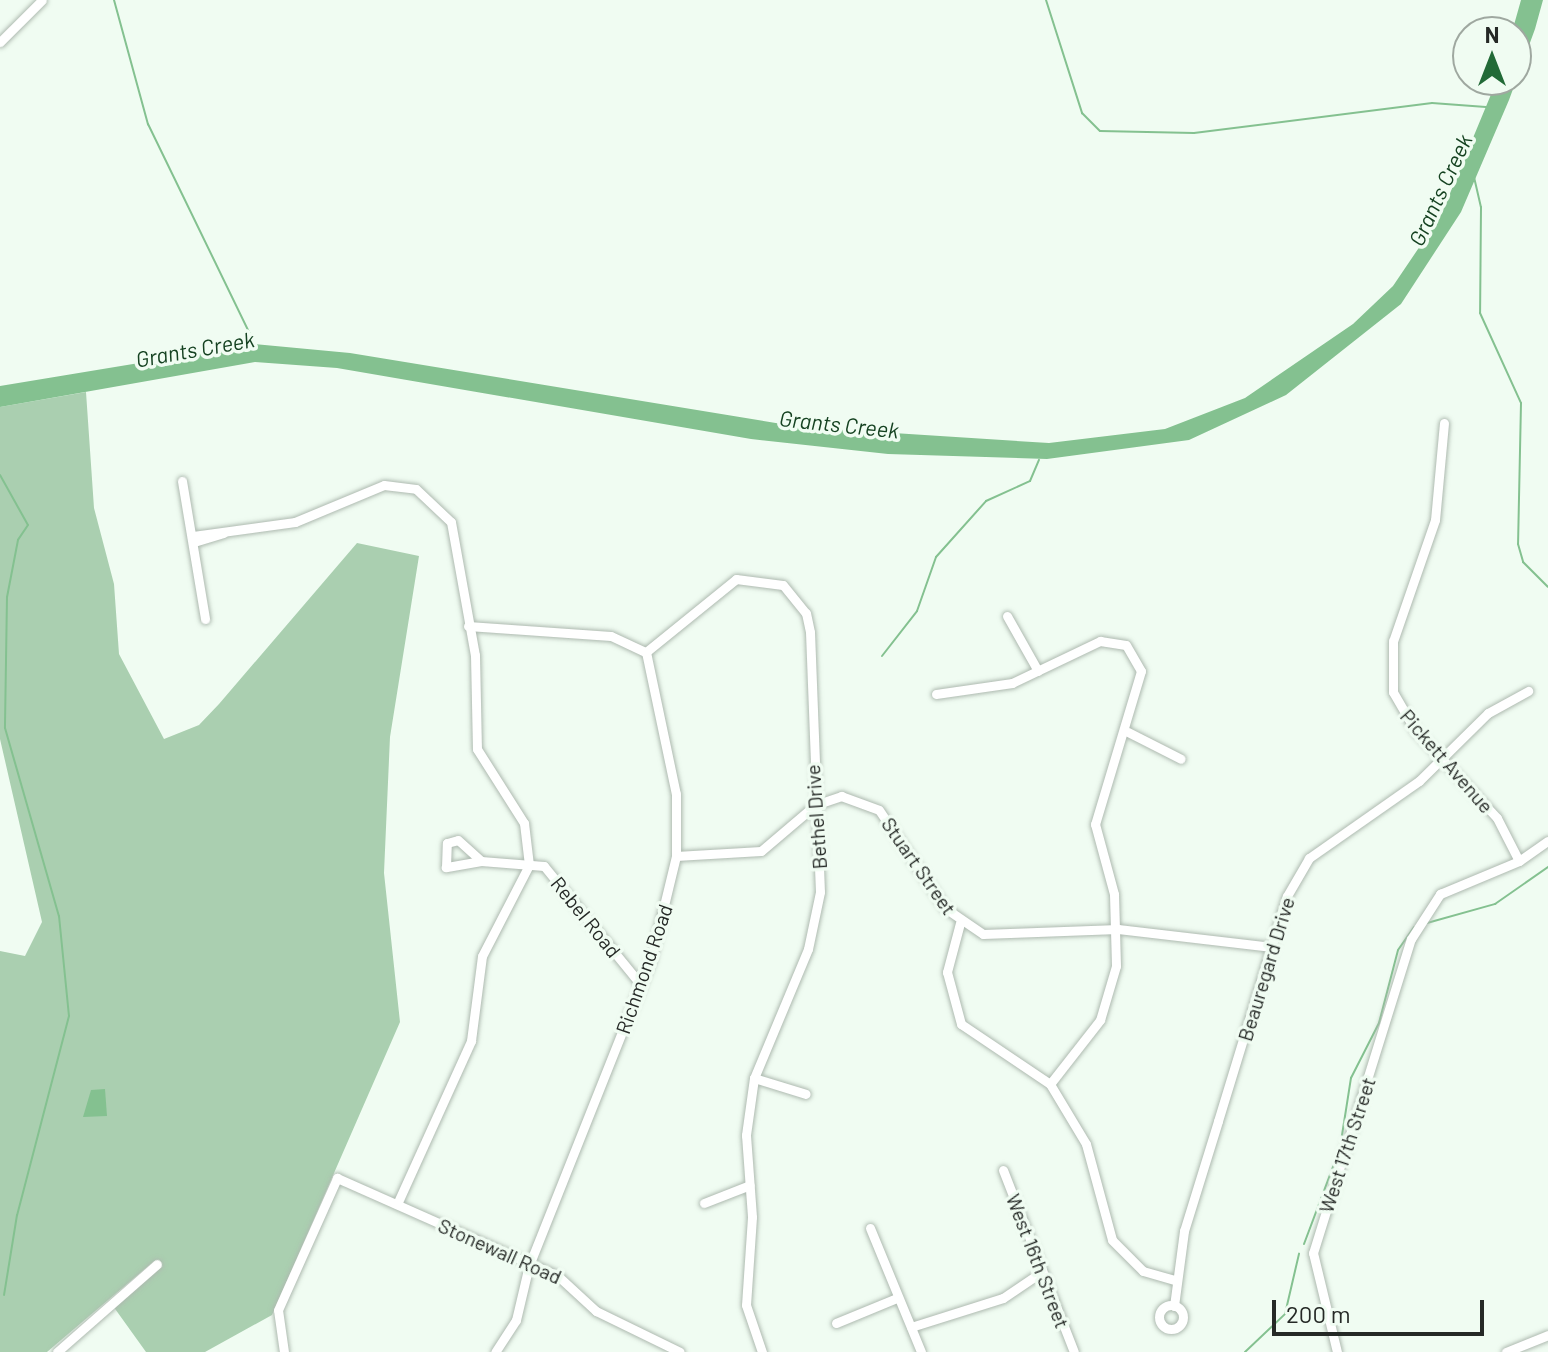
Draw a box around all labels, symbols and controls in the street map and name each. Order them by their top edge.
north arrow [1452,16,1532,96]
text: N [1485,21,1499,47]
water label: Grants Creek [1403,130,1477,250]
water label: Grants Creek [134,326,256,372]
water label: Grants Creek [778,405,900,443]
street label: Pickett Avenue [1395,704,1499,818]
street label: Bethel Drive [800,764,832,870]
street label: Stuart Street [877,813,961,919]
street label: Rebel Road [546,872,626,962]
street label: Beauregard Drive [1233,894,1299,1044]
street label: Richmond Road [611,901,677,1037]
street label: West 17th Street [1314,1074,1380,1216]
street label: West 16th Street [1001,1190,1075,1332]
street label: Stonewall Road [435,1213,565,1289]
scale bar [1276,1284,1488,1334]
text: 200 m [1286,1299,1351,1328]

